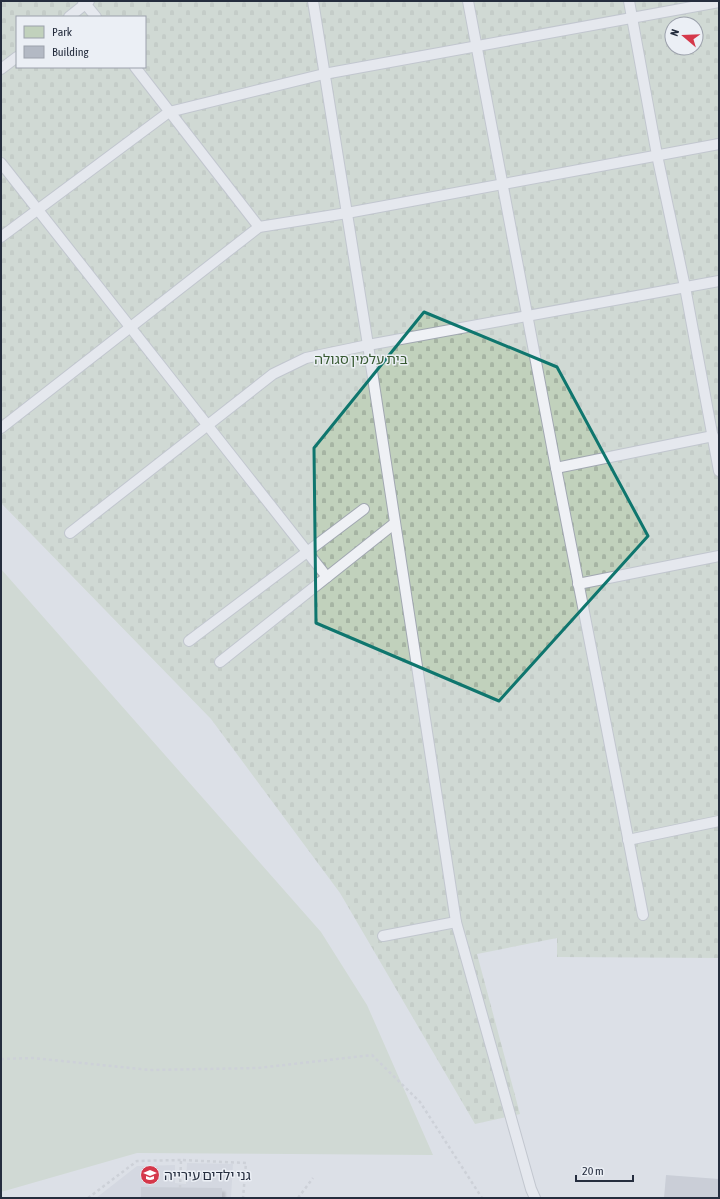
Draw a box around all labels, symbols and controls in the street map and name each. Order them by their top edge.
legend [16,16,146,68]
north arrow [664,16,704,56]
text: Park [52,25,73,39]
text: N [668,28,681,38]
text: Building [52,45,90,59]
park label: בית עלמין סגולה [314,351,408,367]
scale bar [576,1157,633,1183]
school or university icon: גני ילדים עירייה [139,1164,161,1186]
text: 20 m [582,1164,604,1178]
place label: גני ילדים עירייה [164,1167,251,1183]

